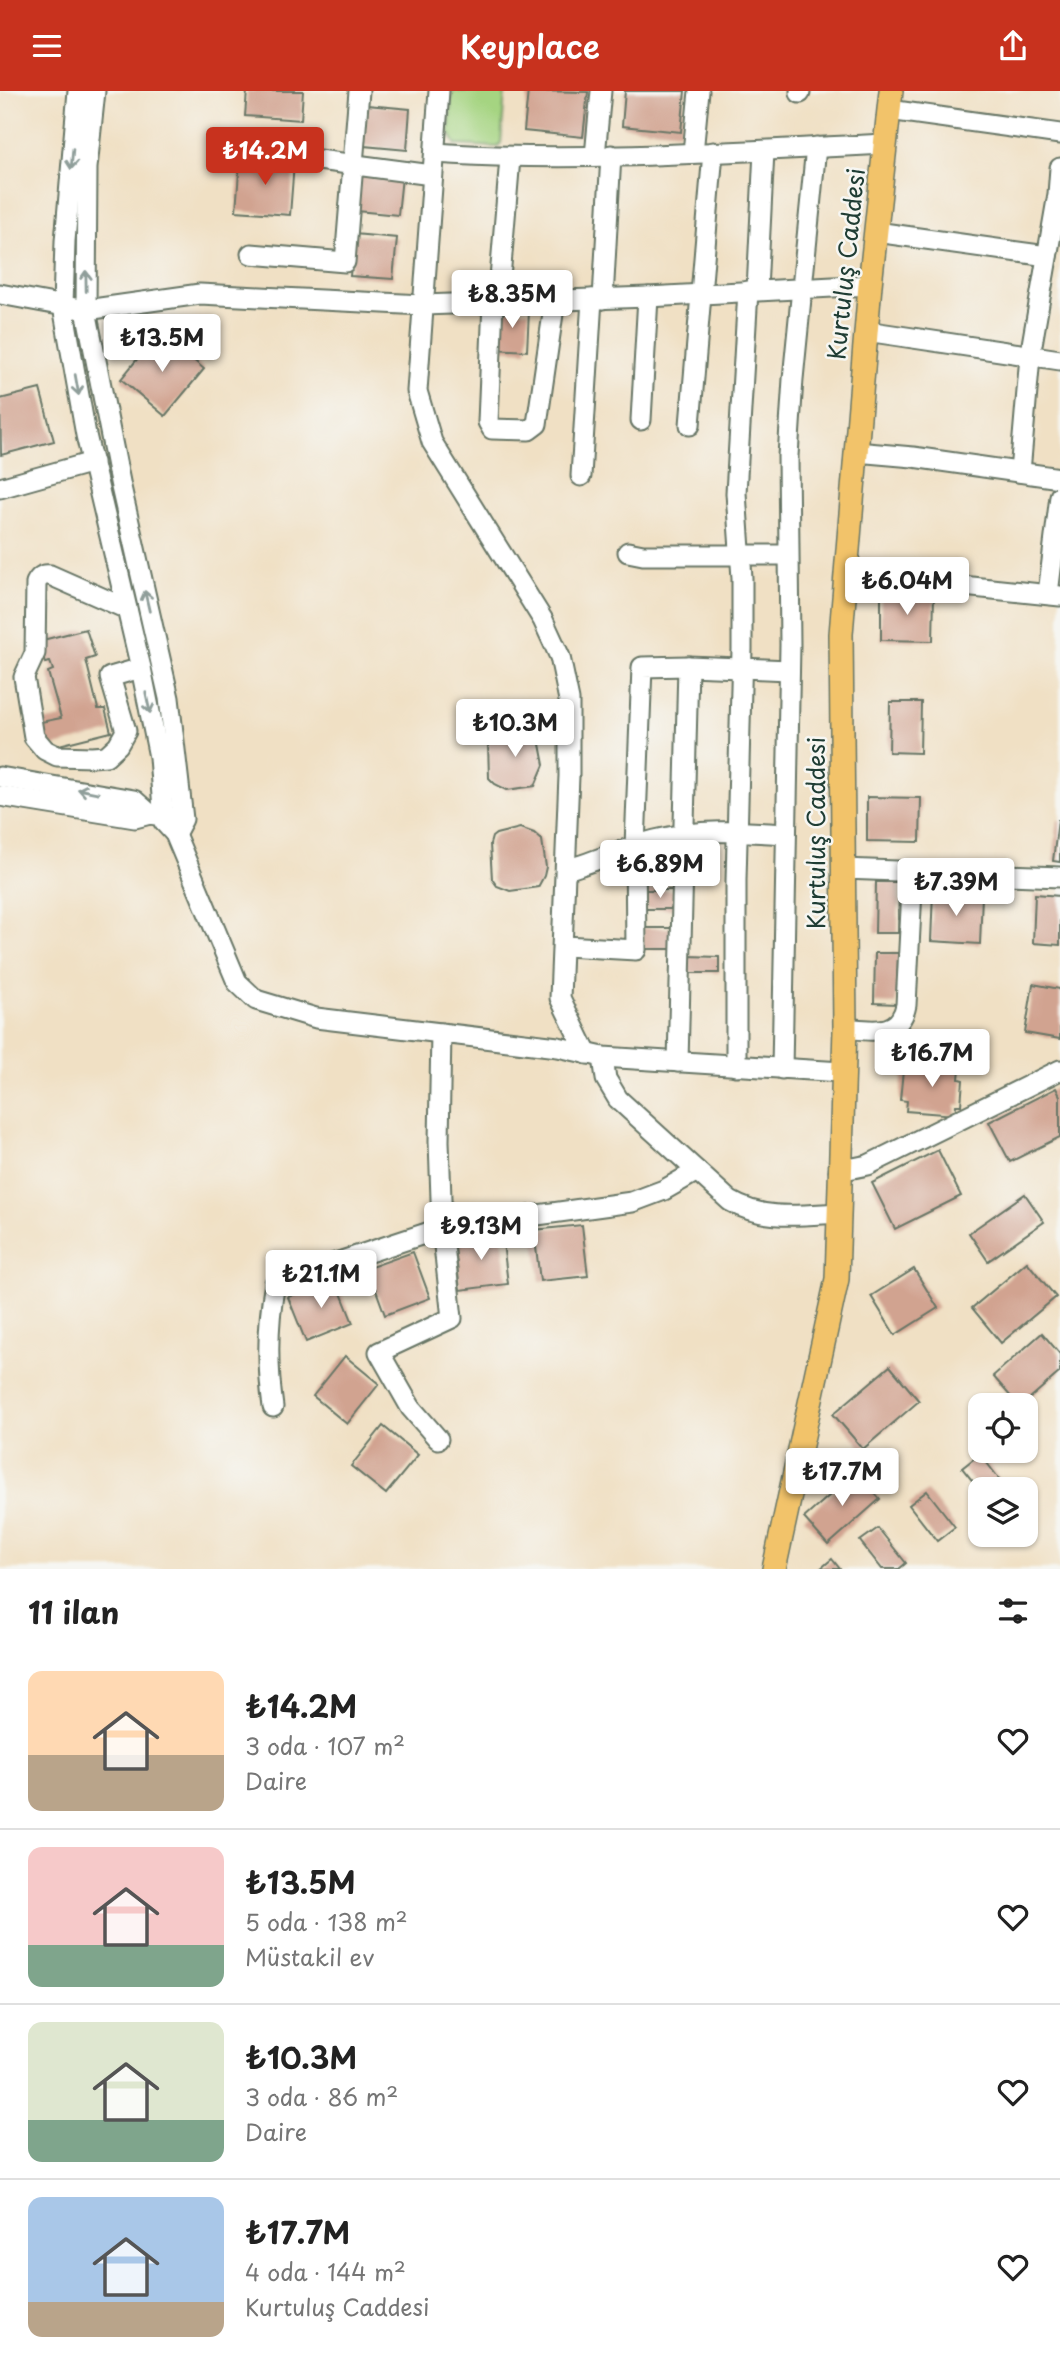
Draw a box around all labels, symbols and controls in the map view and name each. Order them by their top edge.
text: Keyplace [460,22,600,70]
icon: menu [28,27,66,65]
icon: share [994,27,1032,65]
pin: ₺14.2M [208,127,322,187]
text: ₺14.2M [222,132,308,167]
one-way arrow [65,147,78,170]
street label: Kurtuluş Caddesi [817,166,873,361]
one-way arrow [79,270,93,293]
pin: ₺8.35M [455,271,569,330]
text: ₺8.35M [468,275,556,310]
pin: ₺13.5M [105,315,219,374]
text: ₺13.5M [120,319,204,354]
one-way arrow [71,373,85,396]
pin: ₺6.04M [850,557,964,617]
text: ₺6.04M [861,562,953,597]
one-way arrow [139,590,152,612]
one-way arrow [141,691,155,714]
pin: ₺10.3M [458,699,572,759]
text: ₺10.3M [472,704,558,739]
street label: Kurtuluş Caddesi [797,737,833,929]
one-way arrow [77,784,100,798]
pin: ₺6.89M [603,841,717,900]
text: ₺6.89M [616,845,704,880]
pin: ₺7.39M [899,859,1013,918]
text: ₺7.39M [913,863,999,898]
pin: ₺16.7M [875,1030,989,1089]
text: ₺16.7M [891,1034,973,1069]
pin: ₺9.13M [424,1203,538,1262]
text: ₺9.13M [440,1207,522,1242]
pin: ₺21.1M [264,1251,378,1310]
text: ₺21.1M [282,1255,360,1290]
map controls [968,1393,1038,1547]
button: locate [968,1393,1038,1463]
pin: ₺17.7M [785,1449,899,1508]
text: ₺17.7M [802,1453,882,1488]
button: layers [968,1477,1038,1547]
text: 11 ilan [28,1589,119,1634]
icon: filters [994,1592,1032,1630]
text: ₺14.2M [245,1683,357,1728]
icon: home [84,1699,168,1783]
icon: heart [994,1722,1032,1760]
text: 3 oda · 107 m² [245,1728,405,1763]
text: Daire [245,1763,307,1798]
text: ₺13.5M [245,1859,356,1904]
icon: home [84,1875,168,1959]
icon: heart [994,1898,1032,1936]
text: 5 oda · 138 m² [245,1904,408,1939]
text: Müstakil ev [245,1939,374,1974]
text: ₺10.3M [245,2034,357,2079]
icon: home [84,2050,168,2134]
icon: heart [994,2073,1032,2111]
text: 3 oda · 86 m² [245,2079,398,2114]
text: Daire [245,2114,307,2149]
text: ₺17.7M [245,2209,350,2254]
icon: home [84,2225,168,2309]
icon: heart [994,2248,1032,2286]
text: 4 oda · 144 m² [245,2254,406,2289]
text: Kurtuluş Caddesi [245,2289,429,2324]

